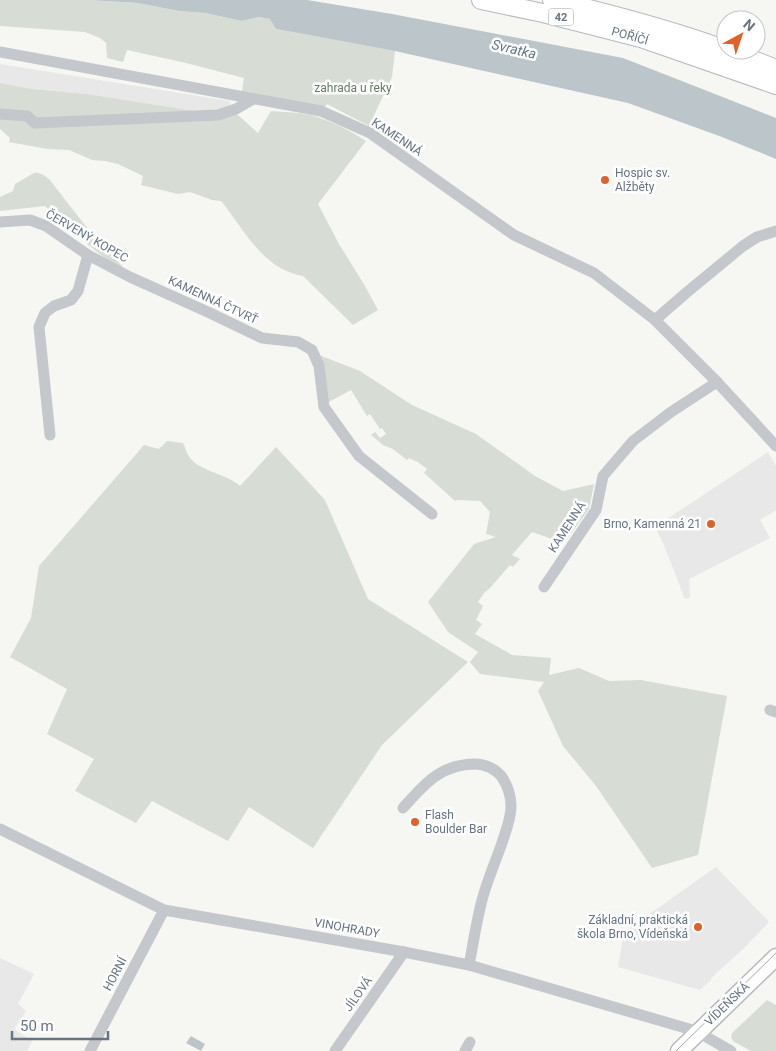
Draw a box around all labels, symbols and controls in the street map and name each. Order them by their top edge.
road number: 42 [548,8,574,26]
north arrow [716,10,766,60]
text: N [740,16,758,34]
street label: POŘÍČÍ [610,23,651,48]
water label: Svratka [490,36,538,62]
park label: zahrada u řeky [314,81,392,95]
street label: KAMENNÁ [369,114,426,159]
place label: Hospic sv. Alžběty [615,166,670,194]
marker: Hospic sv. Alžběty [599,174,611,186]
street label: ČERVENÝ KOPEC [43,206,131,265]
street label: KAMENNÁ ČTVRŤ [166,272,260,327]
street label: KAMENNÁ [545,498,589,555]
place label: Brno, Kamenná 21 [603,517,701,531]
marker: Brno, Kamenná 21 [705,518,717,530]
place label: Flash Boulder Bar [425,808,487,836]
marker: Flash Boulder Bar [409,816,421,828]
place label: Základní, praktická škola Brno, Vídeňská [577,913,688,941]
street label: VINOHRADY [313,915,382,941]
marker: Základní, praktická škola Brno, Vídeňská [692,921,704,933]
street label: HORNÍ [99,954,130,993]
street label: JÍLOVÁ [340,973,375,1014]
street label: VÍDEŇSKÁ [701,978,752,1029]
scale bar [12,1008,109,1040]
text: 50 m [20,1017,54,1035]

